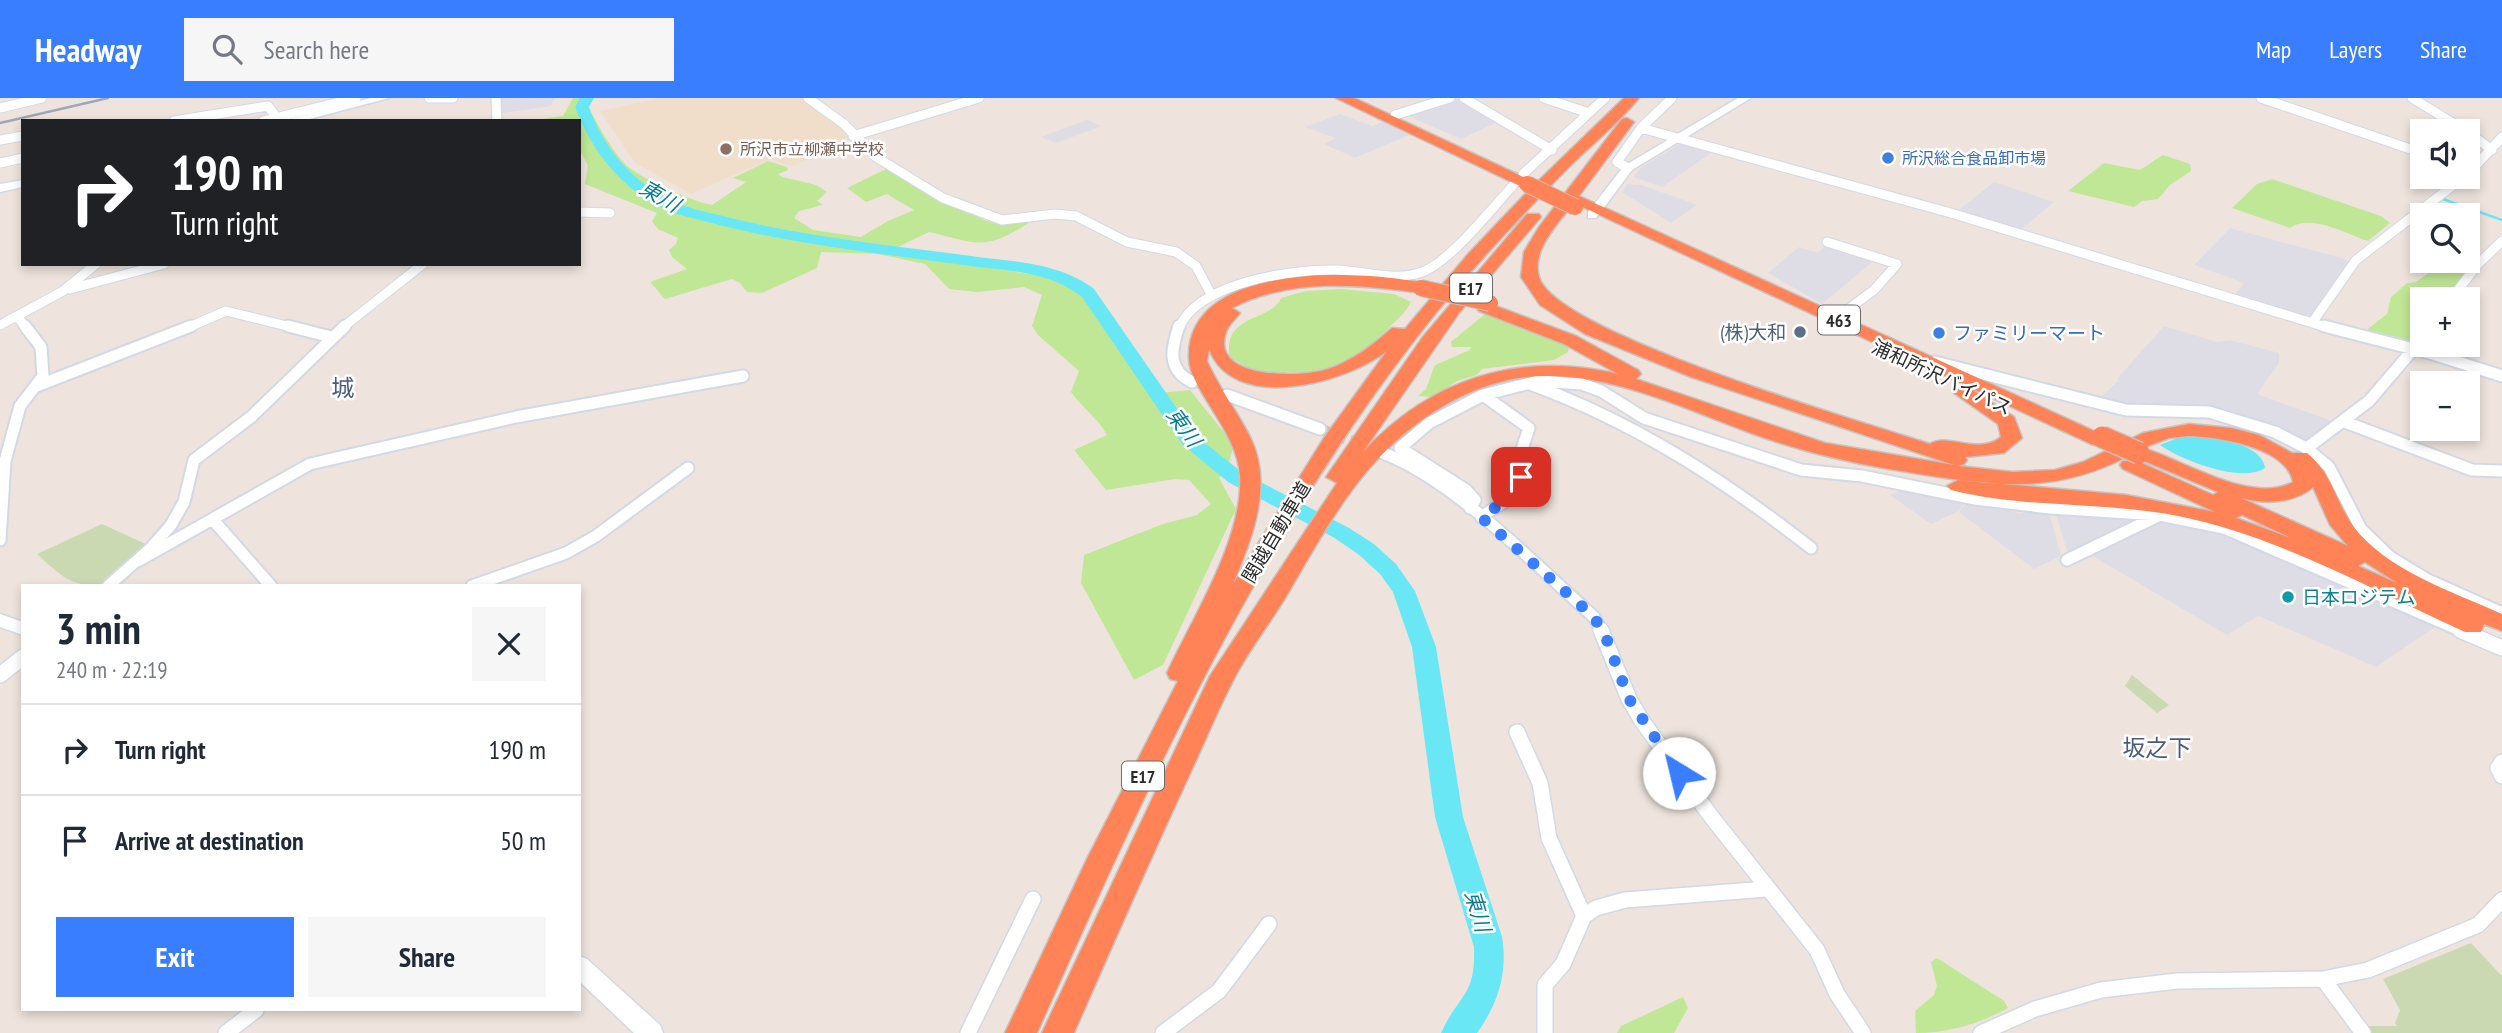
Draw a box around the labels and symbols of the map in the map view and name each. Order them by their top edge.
place label: 所沢市立柳瀬中学校 [740,139,884,159]
marker: 所沢市立柳瀬中学校 [718,141,734,157]
place label: 所沢総合食品卸市場 [1902,148,2046,168]
marker: 所沢総合食品卸市場 [1880,150,1896,166]
water label: 東川 [635,174,687,219]
road number: E17 [1450,274,1492,302]
road number: 463 [1818,306,1860,334]
place label: (株)大和 [1720,320,1786,344]
place label: ファミリーマート [1953,321,2105,345]
marker: (株)大和 [1792,324,1808,340]
marker: ファミリーマート [1931,325,1947,341]
street label: 浦和所沢バイパス [1868,334,2016,420]
district label: 城 [332,373,355,402]
water label: 東川 [1161,402,1208,454]
pin [1491,447,1551,507]
street label: 関越自動車道 [1236,477,1316,587]
place label: 日本ロジテム [2302,585,2415,609]
marker: 日本ロジテム [2280,589,2296,605]
district label: 坂之下 [2123,733,2192,762]
position arrow [1642,736,1716,810]
road number: E17 [1122,762,1164,790]
water label: 東川 [1459,887,1498,937]

